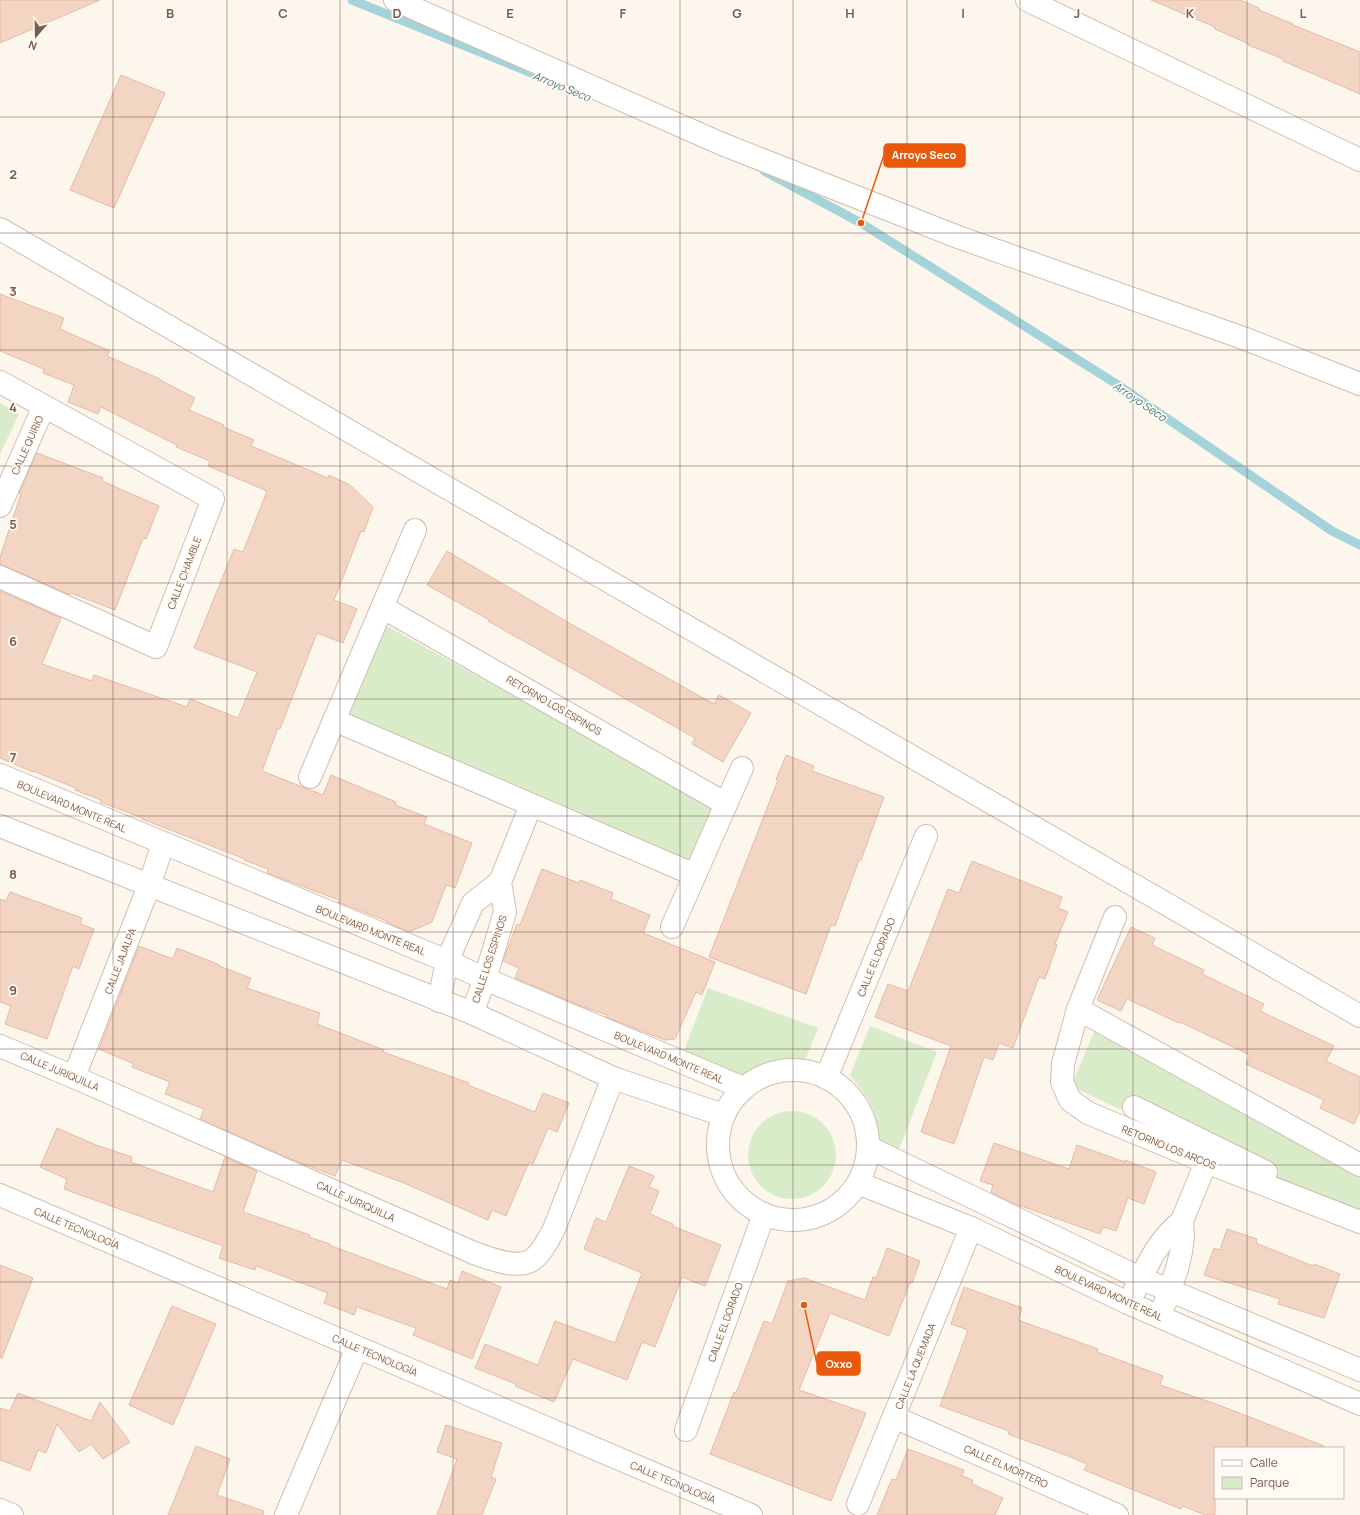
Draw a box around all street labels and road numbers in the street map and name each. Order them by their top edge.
street label: CALLE QUIRIO [8,413,46,477]
street label: CALLE CHAMBLE [164,534,204,611]
street label: RETORNO LOS ESPINOS [504,672,604,738]
street label: BOULEVARD MONTE REAL [15,777,129,835]
street label: BOULEVARD MONTE REAL [314,902,428,958]
street label: CALLE LOS ESPINOS [468,913,510,1005]
street label: CALLE EL DORADO [854,915,898,999]
street label: CALLE JAJALPA [101,925,139,996]
street label: BOULEVARD MONTE REAL [612,1028,726,1086]
street label: CALLE JURIQUILLA [18,1048,102,1094]
street label: RETORNO LOS ARCOS [1120,1122,1218,1172]
street label: CALLE JURIQUILLA [314,1177,398,1225]
street label: CALLE TECNOLOGÍA [32,1204,123,1253]
street label: BOULEVARD MONTE REAL [1053,1262,1165,1324]
street label: CALLE EL DORADO [704,1280,746,1364]
street label: CALLE LA QUEMADA [891,1320,939,1411]
street label: CALLE TECNOLOGÍA [330,1331,421,1380]
street label: CALLE EL MORTERO [962,1441,1050,1491]
street label: CALLE TECNOLOGÍA [628,1458,719,1507]

